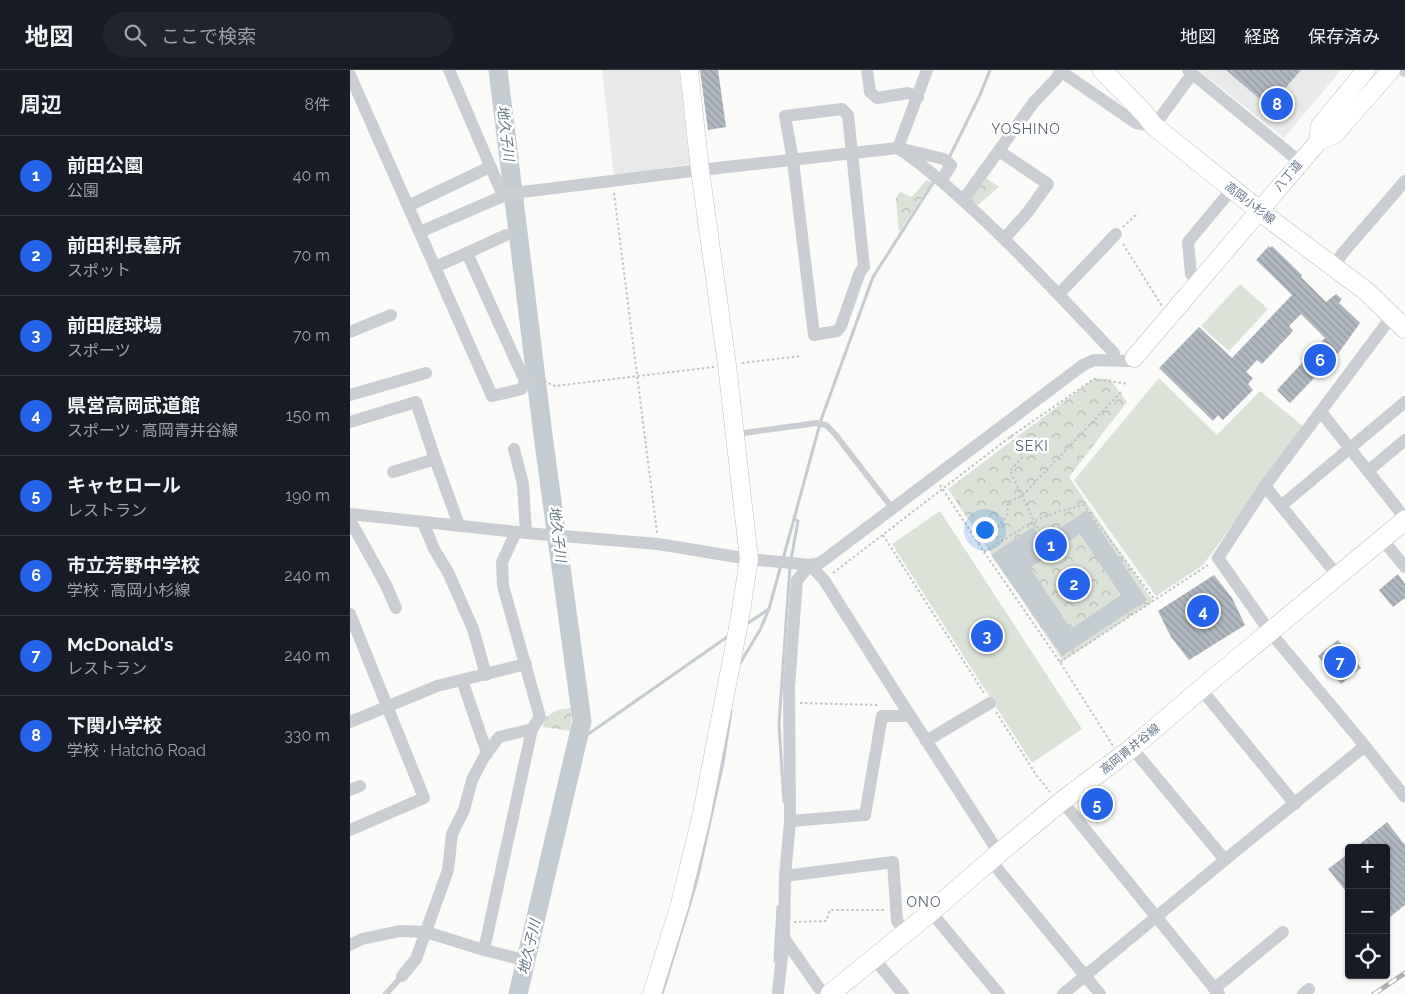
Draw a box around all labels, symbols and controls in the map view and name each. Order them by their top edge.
search box [103,12,453,57]
icon: search [121,21,149,49]
text: 地図 [25,22,73,51]
text: ここで検索 [161,25,256,47]
text: 地図 [1180,26,1216,47]
text: 経路 [1244,26,1280,47]
text: 保存済み [1308,26,1380,47]
pin: 8 [1261,85,1293,123]
text: 周辺 [20,92,62,117]
text: 8件 [305,95,330,114]
water label: 地久子川 [495,104,518,164]
district label: YOSHINO [991,121,1061,137]
text: 前田公園 [67,154,143,176]
street label: 八丁道 [1271,158,1305,194]
text: 1 [32,166,40,185]
text: 40 m [293,166,330,185]
street label: 高岡小杉線 [1222,179,1278,227]
text: 公園 [67,181,99,200]
text: 前田利長墓所 [67,234,181,256]
text: 2 [31,246,41,265]
text: 70 m [293,246,330,265]
text: スポット [67,261,131,280]
text: 前田庭球場 [67,314,162,336]
text: 3 [32,326,40,345]
text: 70 m [293,326,330,345]
text: スポーツ [67,341,131,360]
pin: 6 [1304,341,1336,379]
text: 県営高岡武道館 [67,394,200,416]
text: 4 [31,406,41,425]
text: 150 m [286,406,330,425]
text: スポーツ · 高岡青井谷線 [67,421,238,440]
district label: SEKI [1015,438,1049,454]
text: キャセロール [67,474,181,496]
text: 5 [32,486,40,505]
text: 190 m [285,486,330,505]
text: レストラン [67,501,147,520]
water label: 地久子川 [547,505,570,565]
your location [972,517,998,543]
pin: 1 [1035,526,1067,564]
text: 市立芳野中学校 [67,554,200,576]
pin: 2 [1058,565,1090,603]
text: 6 [31,566,41,585]
text: 240 m [284,566,330,585]
text: 学校 · 高岡小杉線 [67,581,190,600]
pin: 4 [1187,592,1219,630]
pin: 3 [971,617,1003,655]
text: McDonald's [67,633,173,655]
pin: 7 [1324,643,1356,681]
text: 7 [32,646,40,665]
text: 240 m [284,646,330,665]
text: レストラン [67,659,147,678]
text: 下関小学校 [67,714,162,736]
street label: 高岡青井谷線 [1098,721,1162,777]
text: 8 [31,726,41,745]
text: 330 m [284,726,330,745]
text: 学校 · Hatchō Road [67,741,206,760]
pin: 5 [1081,785,1113,823]
map controls [1345,844,1390,979]
button: + [1345,844,1390,889]
button: − [1345,889,1390,934]
district label: ONO [907,894,941,910]
water label: 地久子川 [515,916,544,976]
button: locate [1345,934,1390,979]

